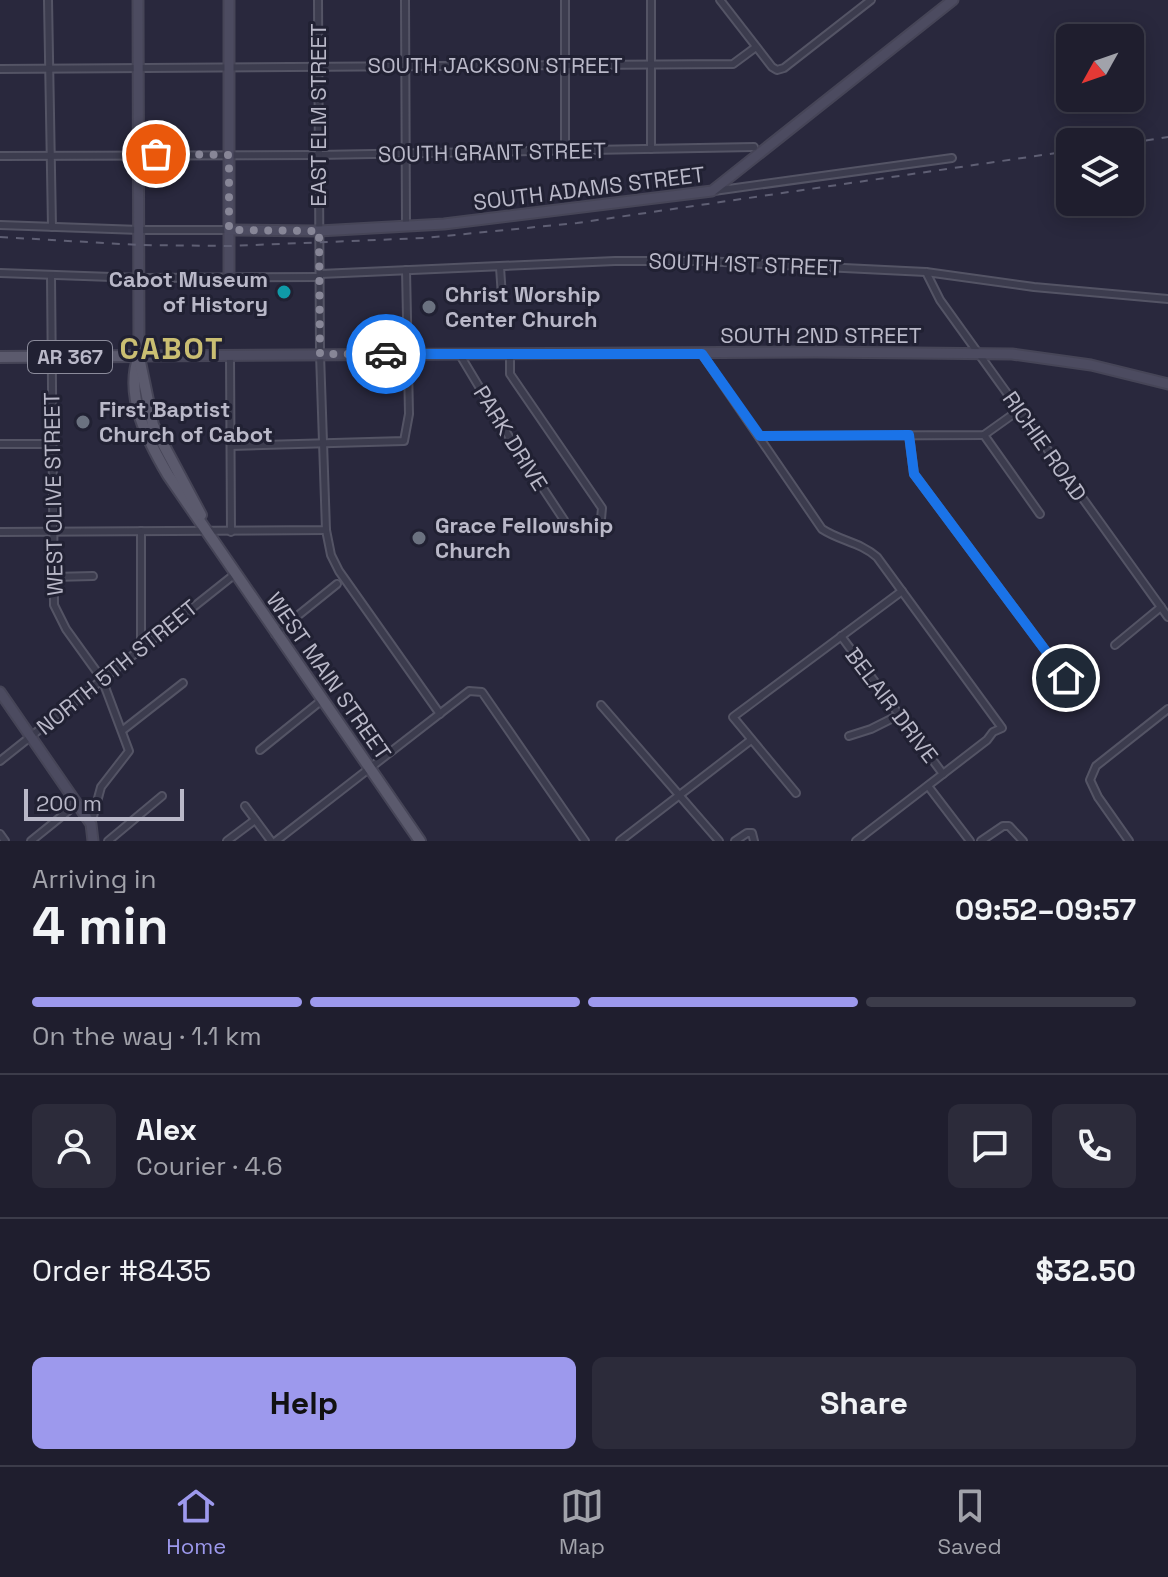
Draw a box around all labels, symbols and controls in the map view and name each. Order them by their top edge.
street label: EAST ELM STREET [304,23,332,207]
north arrow [1056,24,1144,112]
map controls [1056,24,1144,216]
street label: SOUTH JACKSON STREET [367,51,623,79]
pin [122,120,190,188]
button: layers [1056,128,1144,216]
icon: bag [134,132,178,176]
street label: SOUTH GRANT STREET [378,136,606,168]
street label: SOUTH ADAMS STREET [472,160,706,216]
street label: SOUTH 1ST STREET [648,247,842,281]
place label: Cabot Museum of History [109,265,268,318]
place label: Christ Worship Center Church [445,280,601,333]
marker: Cabot Museum of History [275,283,293,301]
marker: Christ Worship Center Church [420,298,438,316]
courier [346,314,426,394]
street label: SOUTH 2ND STREET [720,321,922,349]
district label: CABOT [119,329,225,368]
icon: car [364,332,408,376]
road number: AR 367 [28,341,112,373]
street label: PARK DRIVE [468,380,554,496]
street label: RICHIE ROAD [997,386,1093,506]
street label: WEST OLIVE STREET [37,392,69,596]
place label: First Baptist Church of Cabot [99,395,273,448]
marker: First Baptist Church of Cabot [74,413,92,431]
place label: Grace Fellowship Church [435,511,613,564]
marker: Grace Fellowship Church [410,529,428,547]
street label: WEST MAIN STREET [261,587,397,765]
street label: NORTH 5TH STREET [31,593,203,741]
street label: BELAIR DRIVE [839,642,945,768]
pin [1032,644,1100,712]
icon: home [1044,656,1088,700]
scale bar [24,785,184,821]
text: 200 m [36,789,102,817]
text: Arriving in [32,862,156,896]
text: 09:52–09:57 [955,890,1136,929]
text: 4 min [32,893,169,959]
text: On the way · 1.1 km [32,1019,262,1053]
button: person [32,1104,116,1188]
button: chat [948,1104,1032,1188]
button: phone [1052,1104,1136,1188]
text: Alex [136,1110,197,1149]
text: Courier · 4.6 [136,1149,283,1183]
text: Order #8435 [32,1251,211,1290]
text: $32.50 [1035,1251,1136,1290]
button: Help [32,1357,576,1449]
button: Share [592,1357,1136,1449]
tab: Home [166,1484,226,1560]
tab: Map [559,1484,605,1560]
tab: Saved [937,1484,1002,1560]

